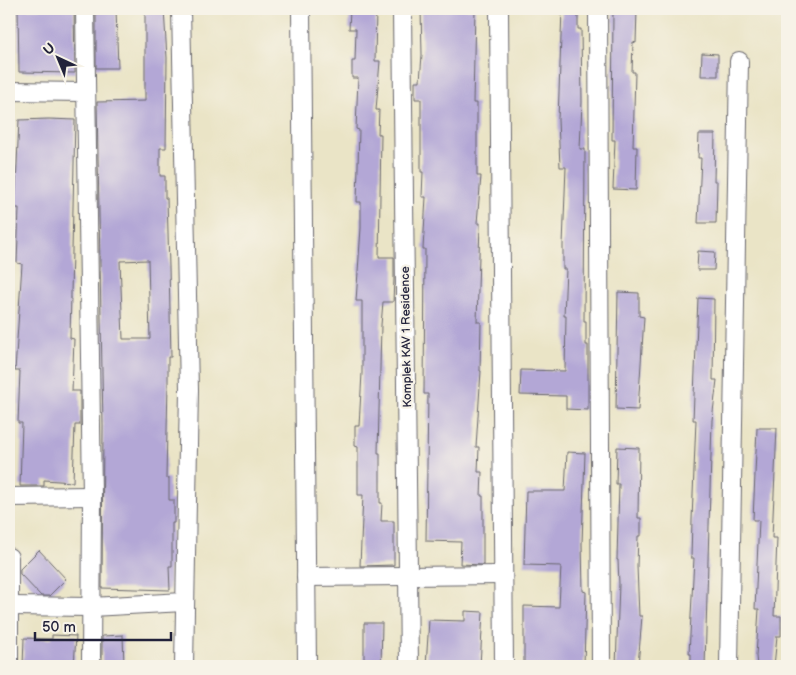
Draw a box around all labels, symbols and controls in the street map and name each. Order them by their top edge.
north arrow [32,32,82,82]
text: U [40,39,59,59]
street label: Komplek KAV 1 Residence [398,266,415,408]
scale bar [35,610,171,642]
text: 50 m [42,618,76,637]

